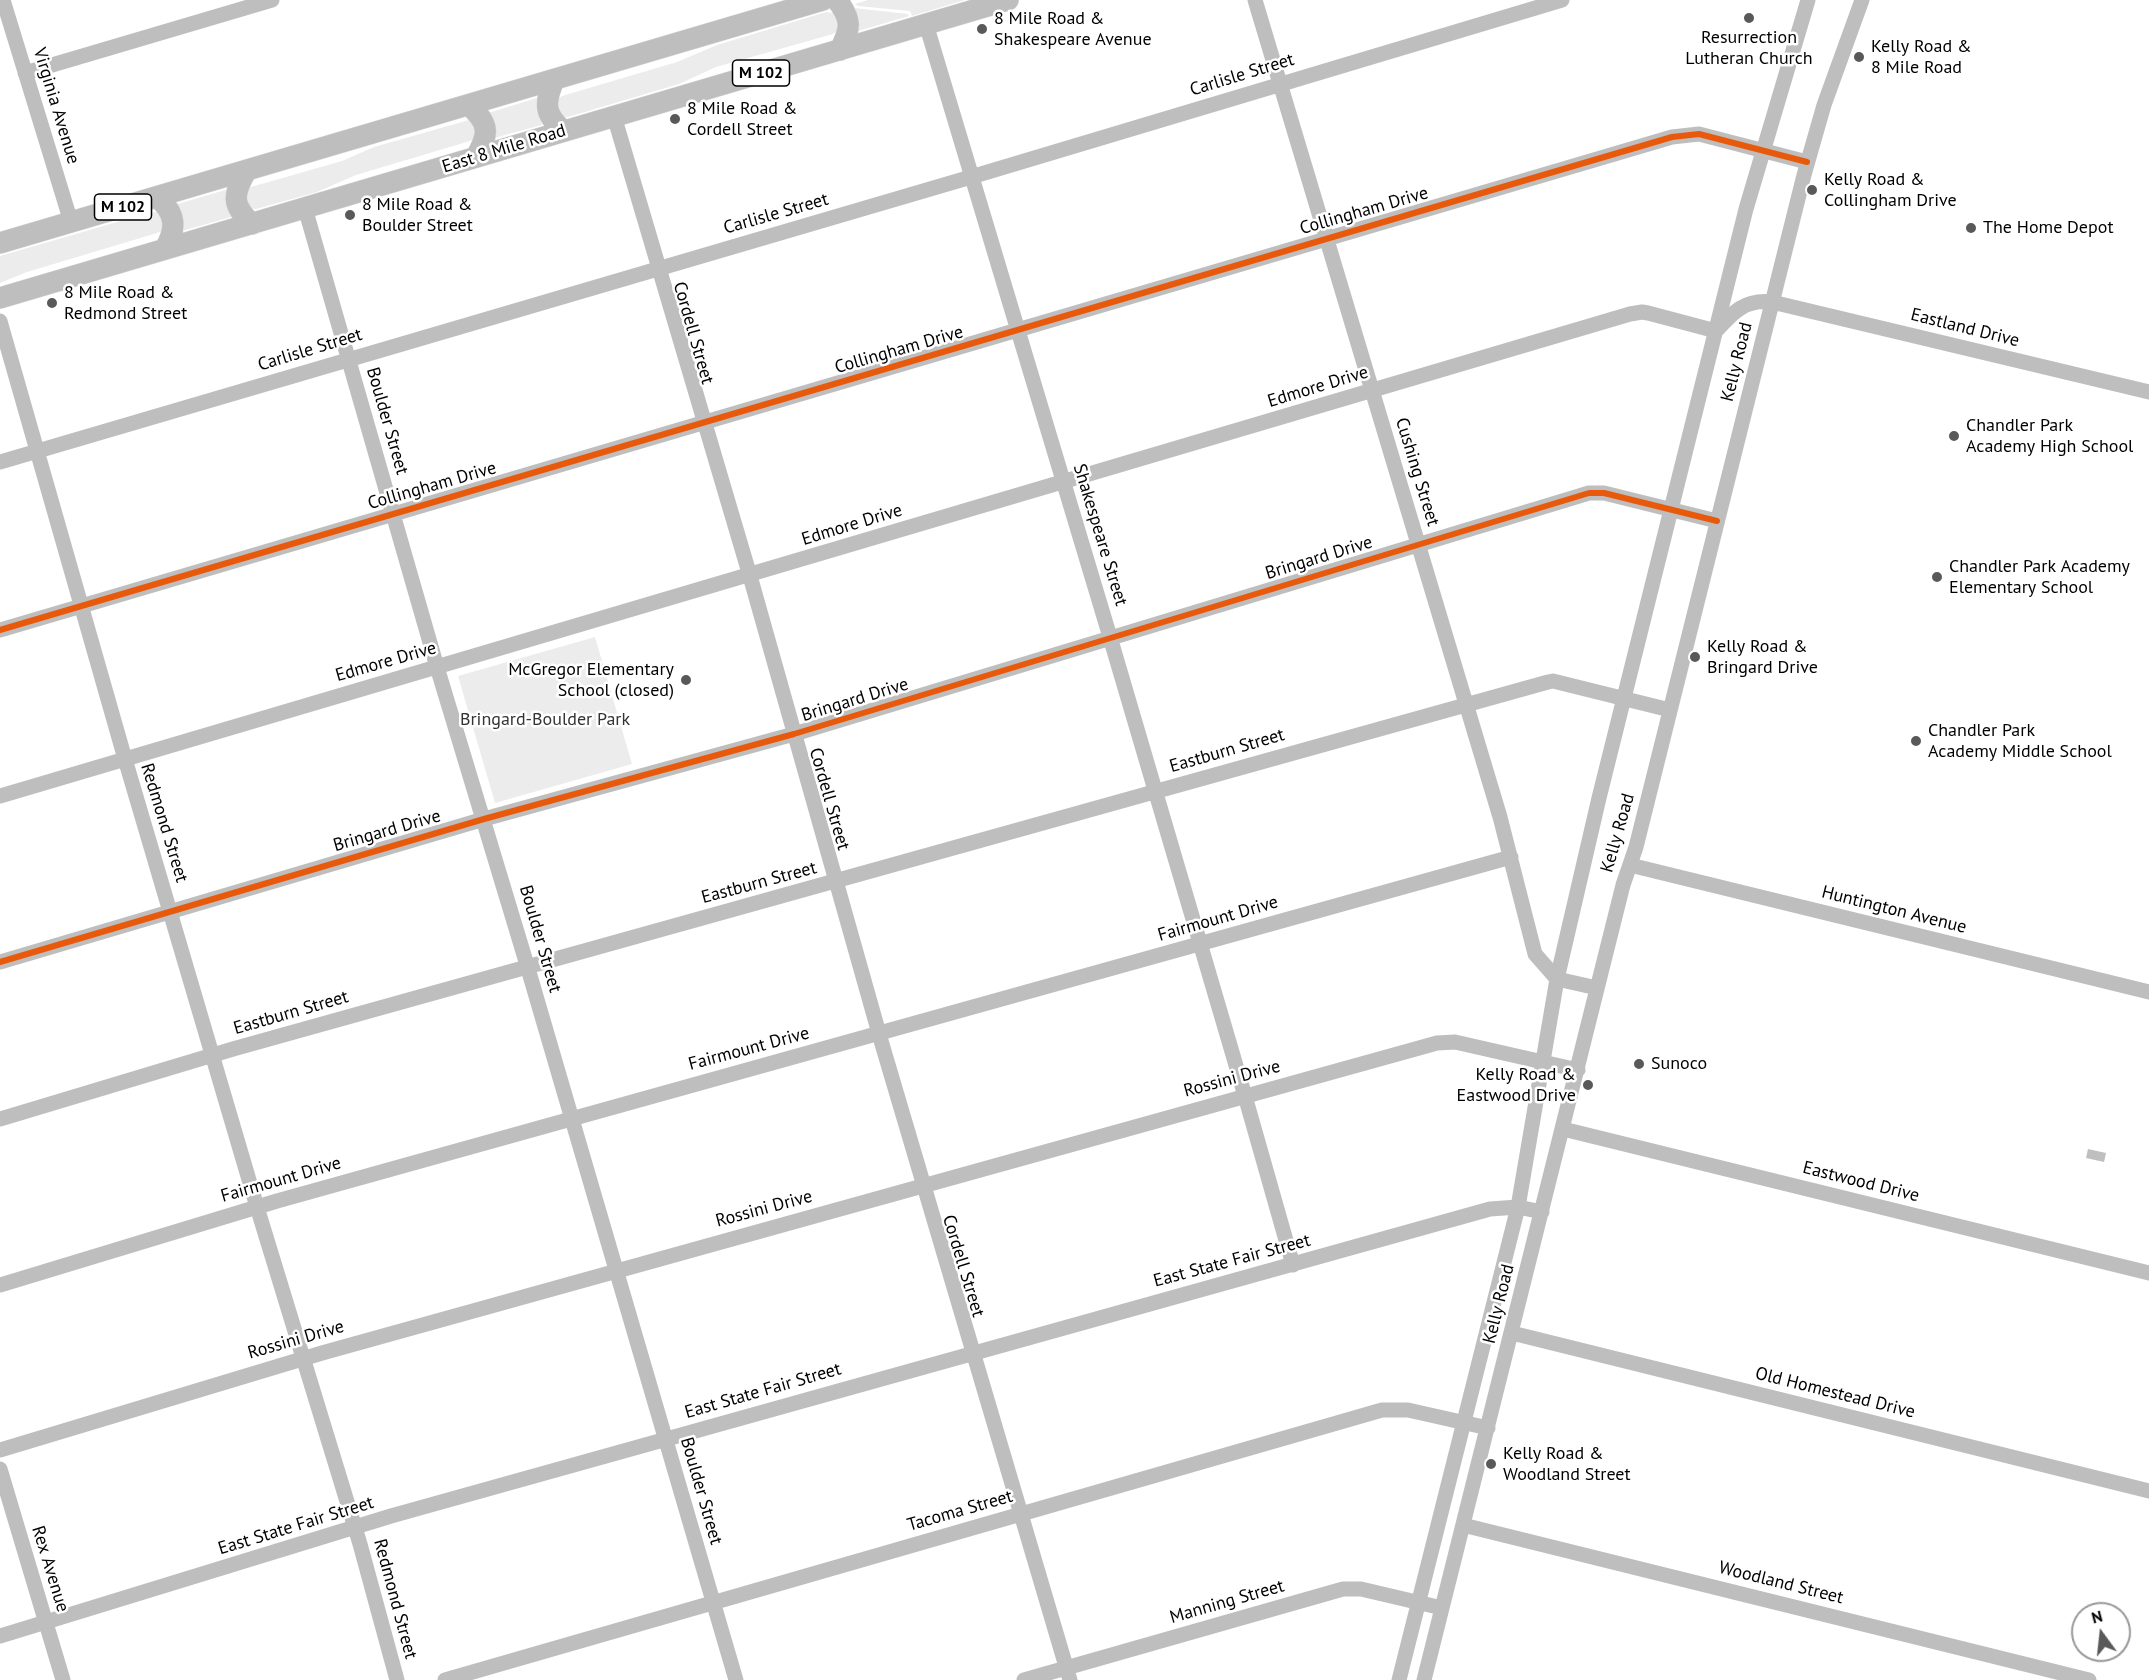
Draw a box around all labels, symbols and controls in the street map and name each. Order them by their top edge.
place label: 8 Mile Road & Shakespeare Avenue [994,8,1152,50]
marker: Resurrection Lutheran Church [1742,11,1756,25]
marker: 8 Mile Road & Shakespeare Avenue [975,22,989,36]
place label: Resurrection Lutheran Church [1685,27,1813,70]
place label: Kelly Road & 8 Mile Road [1871,36,1972,78]
street label: Virginia Avenue [28,45,84,167]
street label: Carlisle Street [1187,49,1297,101]
marker: Kelly Road & 8 Mile Road [1852,50,1866,64]
road number: M 102 [732,60,789,86]
place label: 8 Mile Road & Cordell Street [687,98,797,140]
marker: 8 Mile Road & Cordell Street [668,112,682,126]
street label: East 8 Mile Road [440,120,568,178]
place label: Kelly Road & Collingham Drive [1824,169,1957,212]
street label: Collingham Drive [1297,182,1431,240]
marker: Kelly Road & Collingham Drive [1805,183,1819,197]
street label: Carlisle Street [721,189,831,239]
road number: M 102 [94,194,152,220]
place label: 8 Mile Road & Boulder Street [362,194,473,236]
marker: 8 Mile Road & Boulder Street [343,208,357,222]
place label: The Home Depot [1983,217,2113,239]
marker: The Home Depot [1964,221,1978,235]
street label: Cordell Street [668,279,718,387]
place label: 8 Mile Road & Redmond Street [64,282,187,324]
marker: 8 Mile Road & Redmond Street [45,296,59,310]
street label: Eastland Drive [1908,304,2022,352]
street label: Kelly Road [1717,320,1757,404]
street label: Collingham Drive [832,321,966,379]
street label: Carlisle Street [255,324,365,376]
street label: Edmore Drive [1265,361,1371,413]
street label: Boulder Street [361,365,413,477]
street label: Cushing Street [1390,415,1444,529]
place label: Chandler Park Academy High School [1966,415,2133,458]
marker: Chandler Park Academy High School [1947,429,1961,443]
street label: Collingham Drive [365,457,499,515]
street label: Shakespeare Street [1068,461,1132,609]
street label: Edmore Drive [799,499,905,551]
street label: Bringard Drive [1263,531,1375,585]
place label: Chandler Park Academy Elementary School [1949,556,2130,598]
marker: Chandler Park Academy Elementary School [1930,570,1944,584]
place label: Kelly Road & Bringard Drive [1707,636,1818,678]
street label: Edmore Drive [333,637,439,687]
marker: Kelly Road & Bringard Drive [1688,650,1702,664]
place label: McGregor Elementary School (closed) [508,659,674,702]
marker: McGregor Elementary School (closed) [679,673,693,687]
street label: Bringard Drive [799,673,911,727]
park label: Bringard-Boulder Park [460,709,630,731]
place label: Chandler Park Academy Middle School [1928,720,2112,762]
street label: Eastburn Street [1167,724,1287,778]
marker: Chandler Park Academy Middle School [1909,734,1923,748]
street label: Cordell Street [804,745,854,853]
street label: Redmond Street [136,761,192,885]
street label: Kelly Road [1596,791,1640,875]
street label: Bringard Drive [331,805,443,857]
street label: Eastburn Street [699,857,819,909]
street label: Huntington Avenue [1819,882,1969,938]
street label: Boulder Street [514,883,566,995]
street label: Fairmount Drive [1155,891,1281,947]
street label: Eastburn Street [231,986,351,1040]
street label: Fairmount Drive [686,1022,812,1076]
place label: Sunoco [1651,1053,1707,1075]
street label: Rossini Drive [1181,1056,1283,1102]
marker: Sunoco [1632,1057,1646,1071]
place label: Kelly Road & Eastwood Drive [1457,1064,1576,1106]
marker: Kelly Road & Eastwood Drive [1581,1078,1595,1092]
street label: Fairmount Drive [218,1152,344,1208]
street label: Eastwood Drive [1800,1157,1922,1207]
street label: Rossini Drive [713,1186,815,1232]
street label: Cordell Street [937,1212,989,1320]
street label: East State Fair Street [1151,1230,1313,1292]
street label: Kelly Road [1479,1262,1519,1346]
street label: Rossini Drive [245,1316,347,1364]
street label: East State Fair Street [682,1358,844,1424]
street label: Old Homestead Drive [1753,1363,1917,1423]
street label: Boulder Street [675,1435,727,1547]
place label: Kelly Road & Woodland Street [1503,1443,1631,1486]
marker: Kelly Road & Woodland Street [1484,1457,1498,1471]
street label: Tacoma Street [905,1486,1015,1536]
street label: East State Fair Street [216,1492,376,1560]
street label: Rex Avenue [27,1523,73,1615]
street label: Redmond Street [369,1537,421,1661]
street label: Woodland Street [1716,1557,1846,1609]
street label: Manning Street [1167,1575,1287,1629]
north arrow [2071,1602,2131,1662]
text: N [2089,1606,2105,1628]

